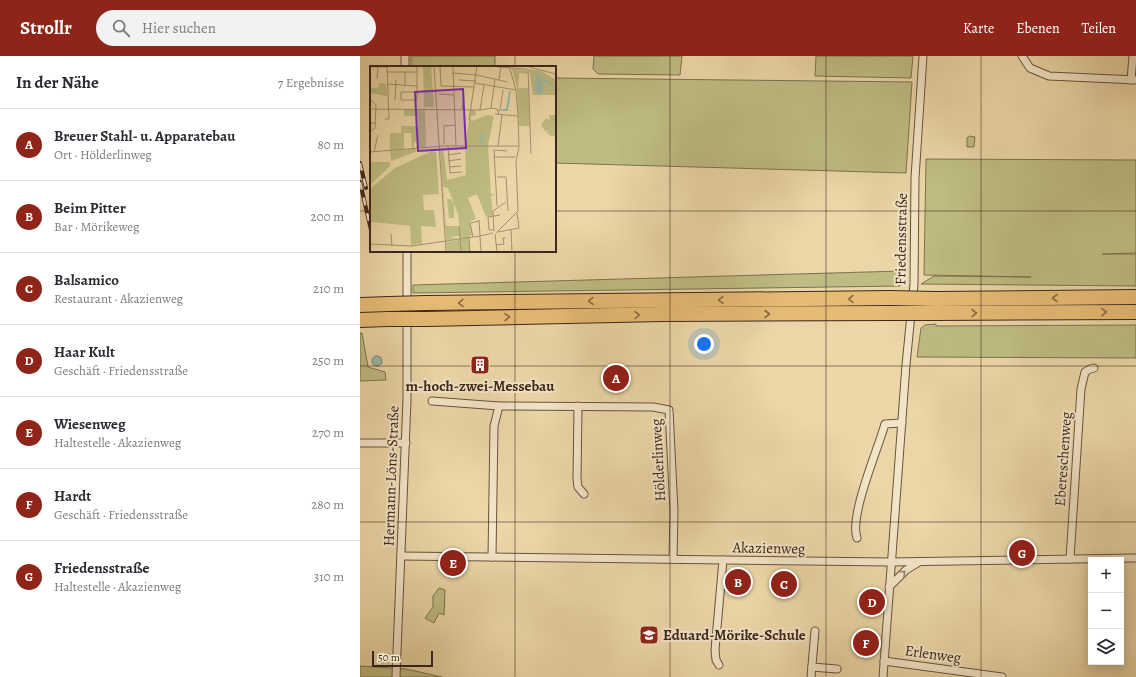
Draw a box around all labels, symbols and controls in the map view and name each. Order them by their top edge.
search box [96,10,376,46]
text: Strollr [20,15,72,41]
icon: search [110,17,132,39]
text: Hier suchen [142,18,216,38]
text: Karte [963,19,994,38]
text: Ebenen [1016,19,1060,38]
text: Teilen [1082,19,1116,38]
inset map [370,66,556,252]
text: In der Nähe [16,71,99,94]
text: 7 Ergebnisse [278,74,344,91]
text: Breuer Stahl- u. Apparatebau [54,126,236,146]
text: A [25,136,33,153]
text: 80 m [317,136,344,153]
text: Ort · Hölderlinweg [54,146,152,163]
street label: Friedensstraße [890,192,912,285]
text: Beim Pitter [54,198,126,218]
text: B [25,208,33,225]
text: 200 m [311,208,344,225]
text: Bar · Mörikeweg [54,218,140,235]
text: Balsamico [54,270,119,290]
text: C [25,280,33,297]
text: 210 m [313,280,344,297]
text: Restaurant · Akazienweg [54,290,183,307]
one-way arrow [1052,294,1058,302]
one-way arrow [848,295,854,303]
one-way arrow [718,296,724,304]
one-way arrow [588,297,594,305]
one-way arrow [458,299,464,307]
one-way arrow [1101,308,1107,316]
one-way arrow [764,309,770,318]
one-way arrow [971,309,977,317]
one-way arrow [634,310,640,319]
one-way arrow [504,313,510,321]
your location [694,334,714,354]
text: Haar Kult [54,342,115,362]
text: D [24,352,34,369]
text: 250 m [312,352,344,369]
building icon: m-hoch-zwei-Messebau [469,354,491,376]
text: Geschäft · Friedensstraße [54,362,188,379]
pin: A [603,363,629,393]
place label: m-hoch-zwei-Messebau [405,376,555,396]
street label: Hermann-Löns-Straße [379,405,403,547]
street label: Ebereschenweg [1050,410,1076,507]
text: Wiesenweg [54,414,126,434]
street label: Hölderlinweg [646,418,670,502]
text: E [25,424,33,441]
text: 270 m [312,424,344,441]
text: Haltestelle · Akazienweg [54,434,181,451]
text: Hardt [54,486,91,506]
text: F [26,496,32,513]
text: 280 m [311,496,344,513]
text: Geschäft · Friedensstraße [54,506,188,523]
street label: Akazienweg [731,537,806,559]
pin: G [1009,538,1035,568]
pin: E [440,548,466,578]
map controls [1088,557,1124,665]
button: + [1088,557,1124,593]
text: Friedensstraße [54,558,150,578]
pin: B [725,567,751,597]
text: G [25,568,33,585]
text: 310 m [314,568,344,585]
pin: C [771,569,797,599]
one-way arrow [898,571,906,578]
text: Haltestelle · Akazienweg [54,578,181,595]
pin: D [859,587,885,617]
button: − [1088,593,1124,629]
school or university icon: Eduard-Mörike-Schule [638,624,660,646]
place label: Eduard-Mörike-Schule [663,625,806,645]
pin: F [853,628,879,658]
button: layers [1088,629,1124,665]
street label: Erlenweg [903,640,963,668]
scale bar [372,649,433,668]
text: 50 m [378,650,400,665]

